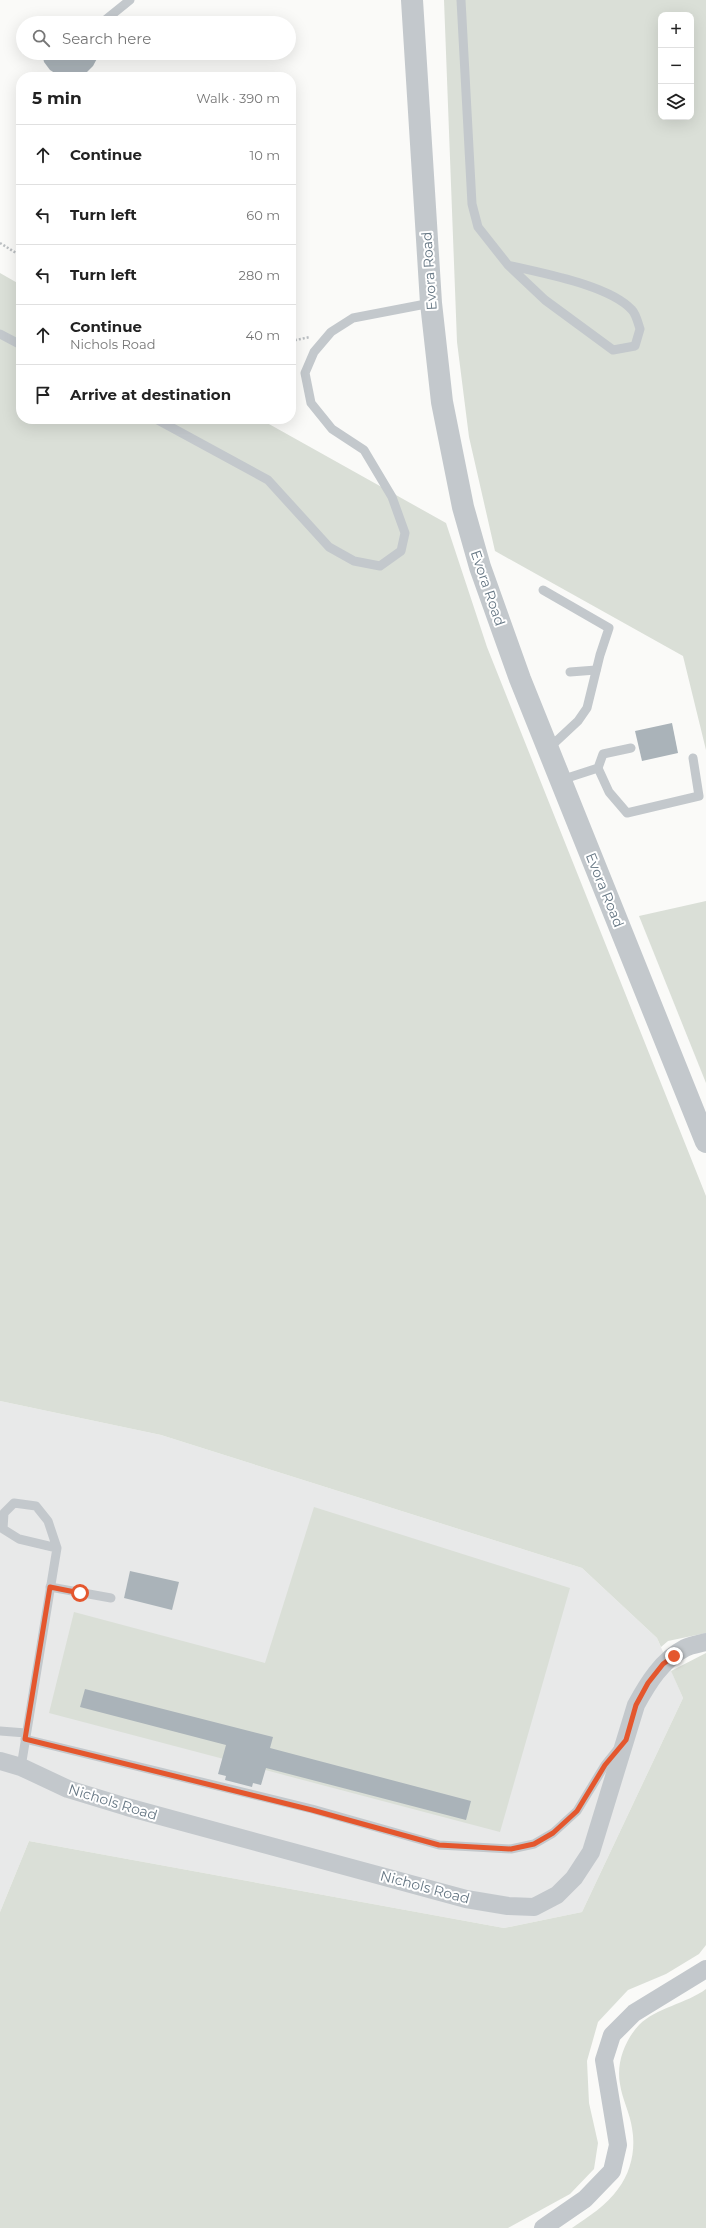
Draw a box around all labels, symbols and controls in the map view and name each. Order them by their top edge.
map controls [658,12,694,120]
button: + [658,12,694,48]
search box [16,16,296,60]
icon: search [30,27,52,49]
text: Search here [62,29,151,48]
button: − [658,48,694,84]
button: layers [658,84,694,120]
text: 5 min [32,88,82,108]
text: Walk · 390 m [196,90,280,106]
icon: ahead [32,144,54,166]
text: Continue [70,145,142,164]
text: 10 m [250,147,280,163]
icon: left [32,204,54,226]
text: Turn left [70,205,137,224]
text: 60 m [246,207,280,223]
street label: Evora Road [417,231,441,311]
icon: left [32,264,54,286]
text: Turn left [70,265,137,284]
text: 280 m [239,267,280,283]
text: Continue [70,317,142,336]
icon: ahead [32,324,54,346]
text: 40 m [246,327,280,343]
text: Nichols Road [70,336,155,352]
icon: arrive [32,384,54,406]
text: Arrive at destination [70,385,231,404]
street label: Evora Road [467,548,509,628]
street label: Evora Road [582,850,628,930]
route start [71,1584,89,1602]
route end [665,1647,683,1665]
street label: Nichols Road [66,1780,160,1824]
street label: Nichols Road [378,1866,472,1908]

